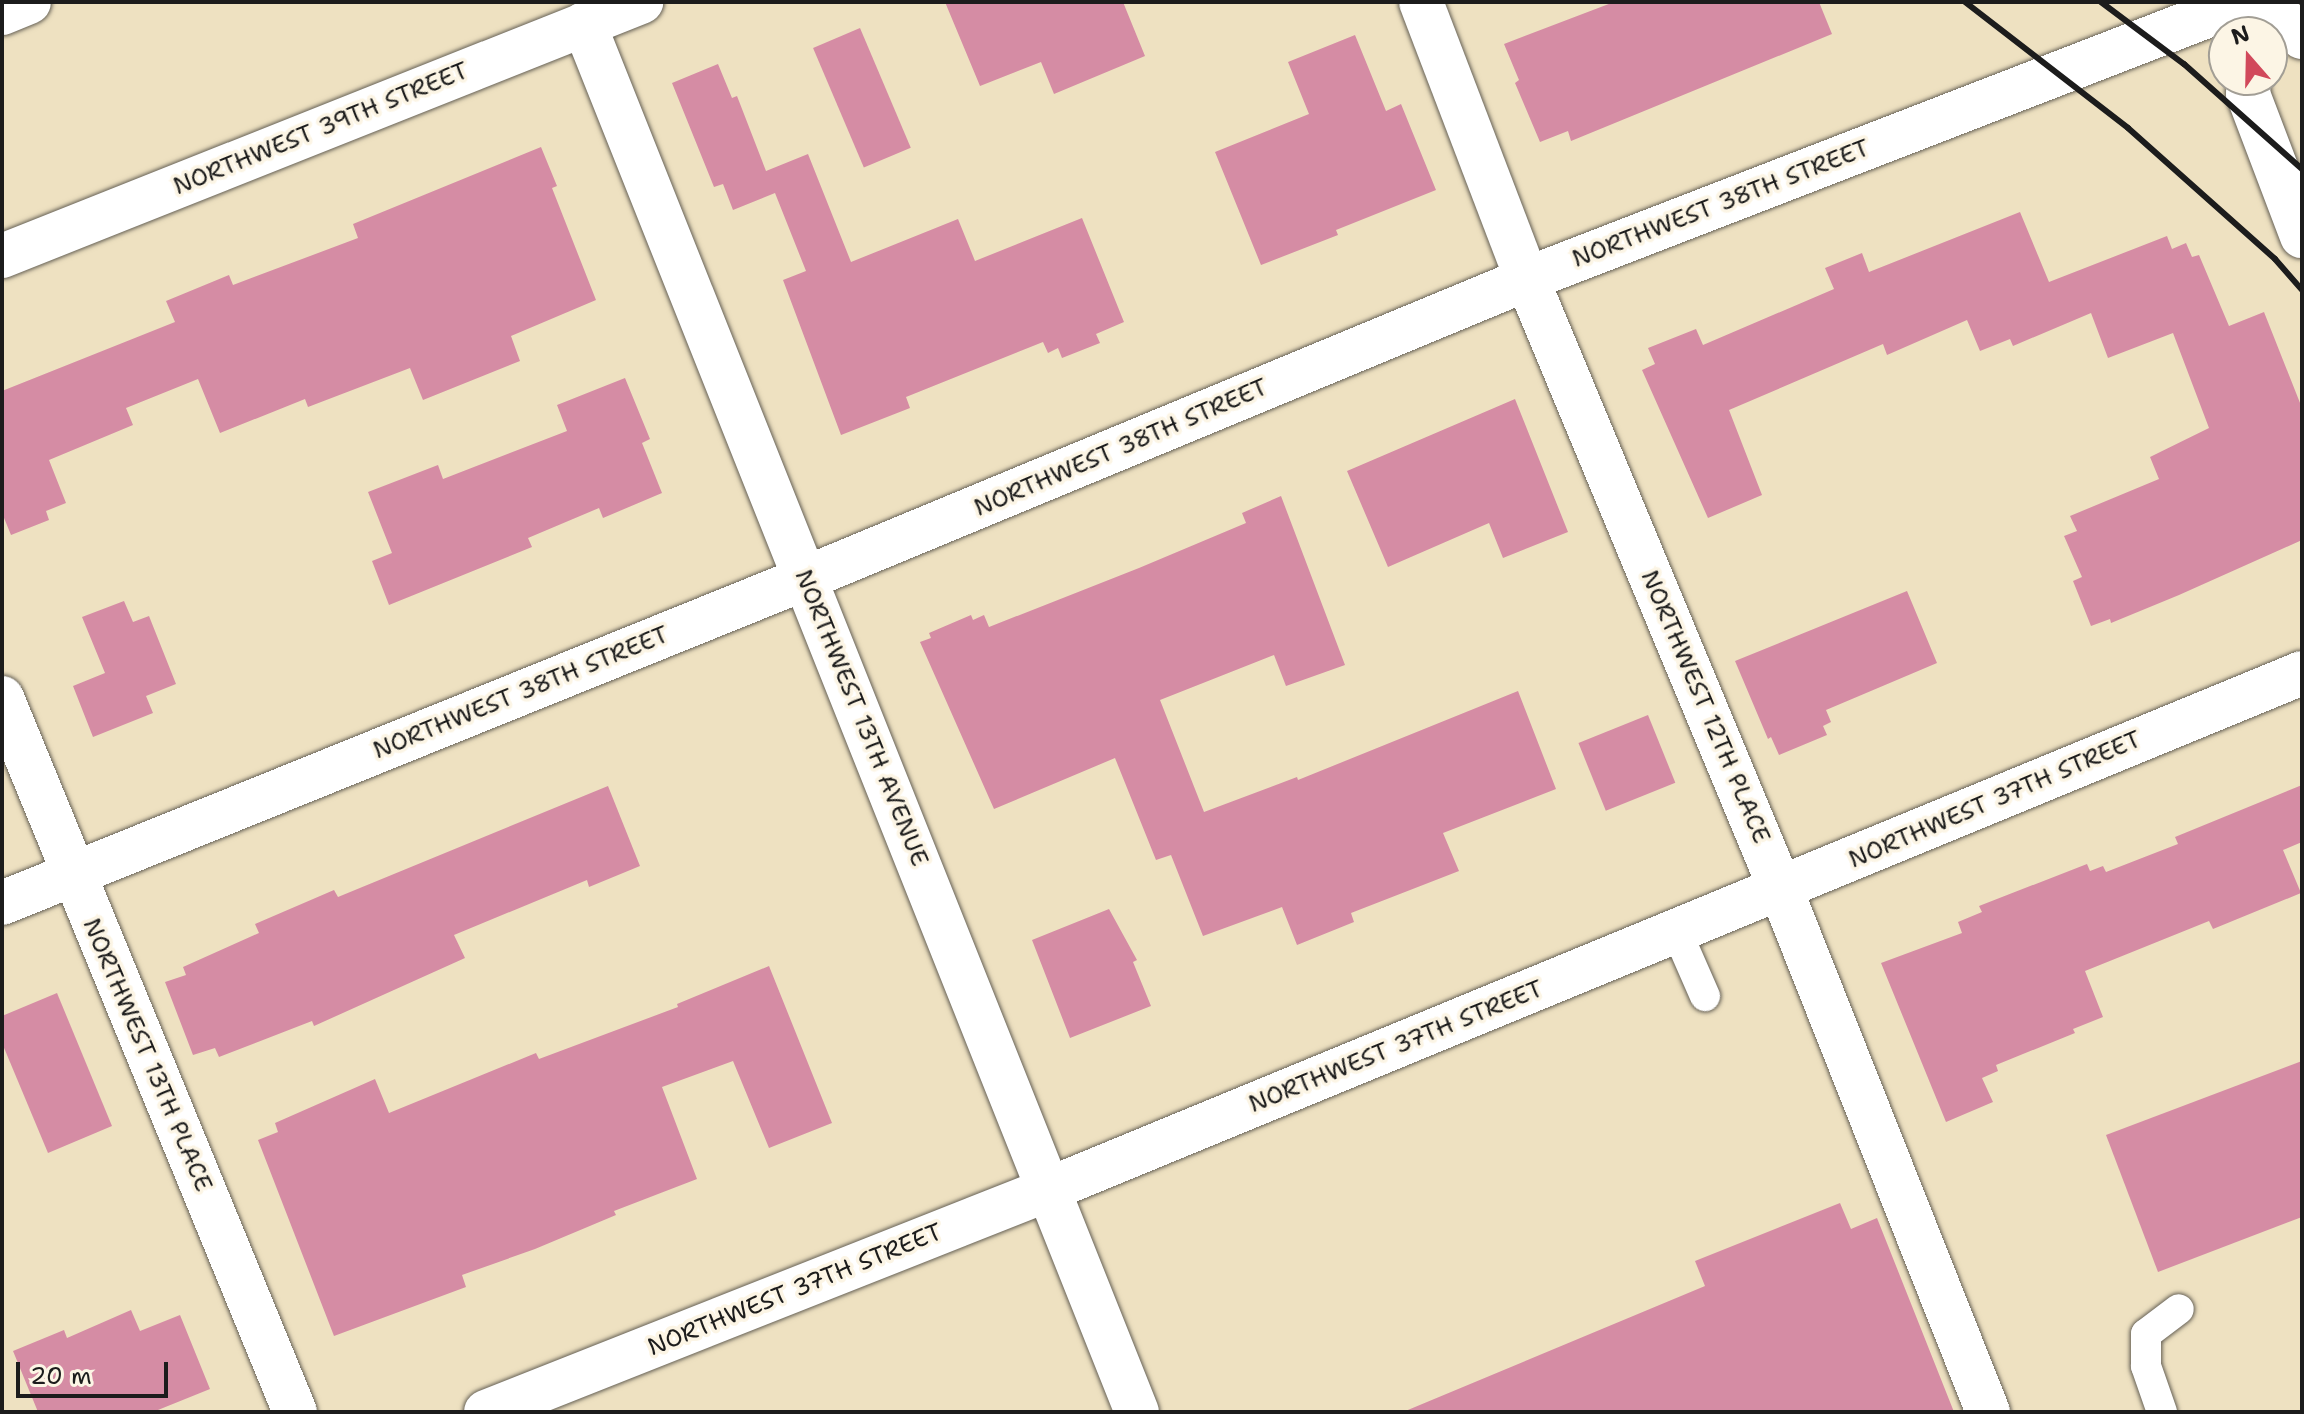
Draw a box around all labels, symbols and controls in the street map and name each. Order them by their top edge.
north arrow [2208,16,2288,96]
text: N [2227,18,2253,51]
street label: NORTHWEST 39TH STREET [169,57,473,201]
street label: NORTHWEST 38TH STREET [1568,134,1874,274]
street label: NORTHWEST 38TH STREET [970,373,1272,523]
street label: NORTHWEST 13TH AVENUE [788,566,934,870]
street label: NORTHWEST 12TH PLACE [1634,566,1776,848]
street label: NORTHWEST 38TH STREET [369,620,673,766]
street label: NORTHWEST 37TH STREET [1845,725,2145,875]
street label: NORTHWEST 13TH PLACE [76,914,218,1196]
street label: NORTHWEST 37TH STREET [1245,975,1547,1119]
street label: NORTHWEST 37TH STREET [644,1218,946,1362]
scale bar [20,1346,172,1396]
text: 20 m [30,1360,92,1392]

